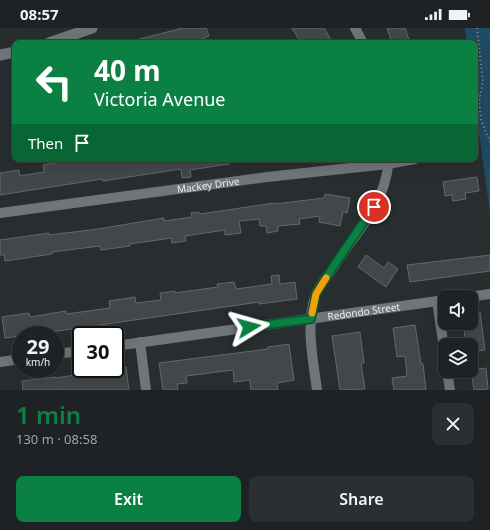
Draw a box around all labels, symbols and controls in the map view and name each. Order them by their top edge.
text: 08:57 [20,4,59,24]
text: 40 m [94,51,161,89]
icon: left [28,56,80,108]
text: Victoria Avenue [94,87,226,111]
icon: arrive [71,132,93,154]
text: Then [28,133,63,153]
street label: Mackey Drive [176,174,241,196]
pin [357,190,391,224]
icon: arrive [363,196,385,218]
map controls [438,290,478,378]
button: sound [438,290,478,330]
street label: Redondo Street [326,299,401,323]
position arrow [228,306,270,348]
speed limit sign: 30 [72,326,124,378]
text: 29 [27,333,49,360]
button: layers [438,338,478,378]
text: km/h [26,355,50,369]
text: 1 min [16,398,81,431]
button: close [432,403,474,445]
text: 130 m · 08:58 [16,430,97,448]
button: Exit [16,476,241,522]
button: Share [249,476,474,522]

